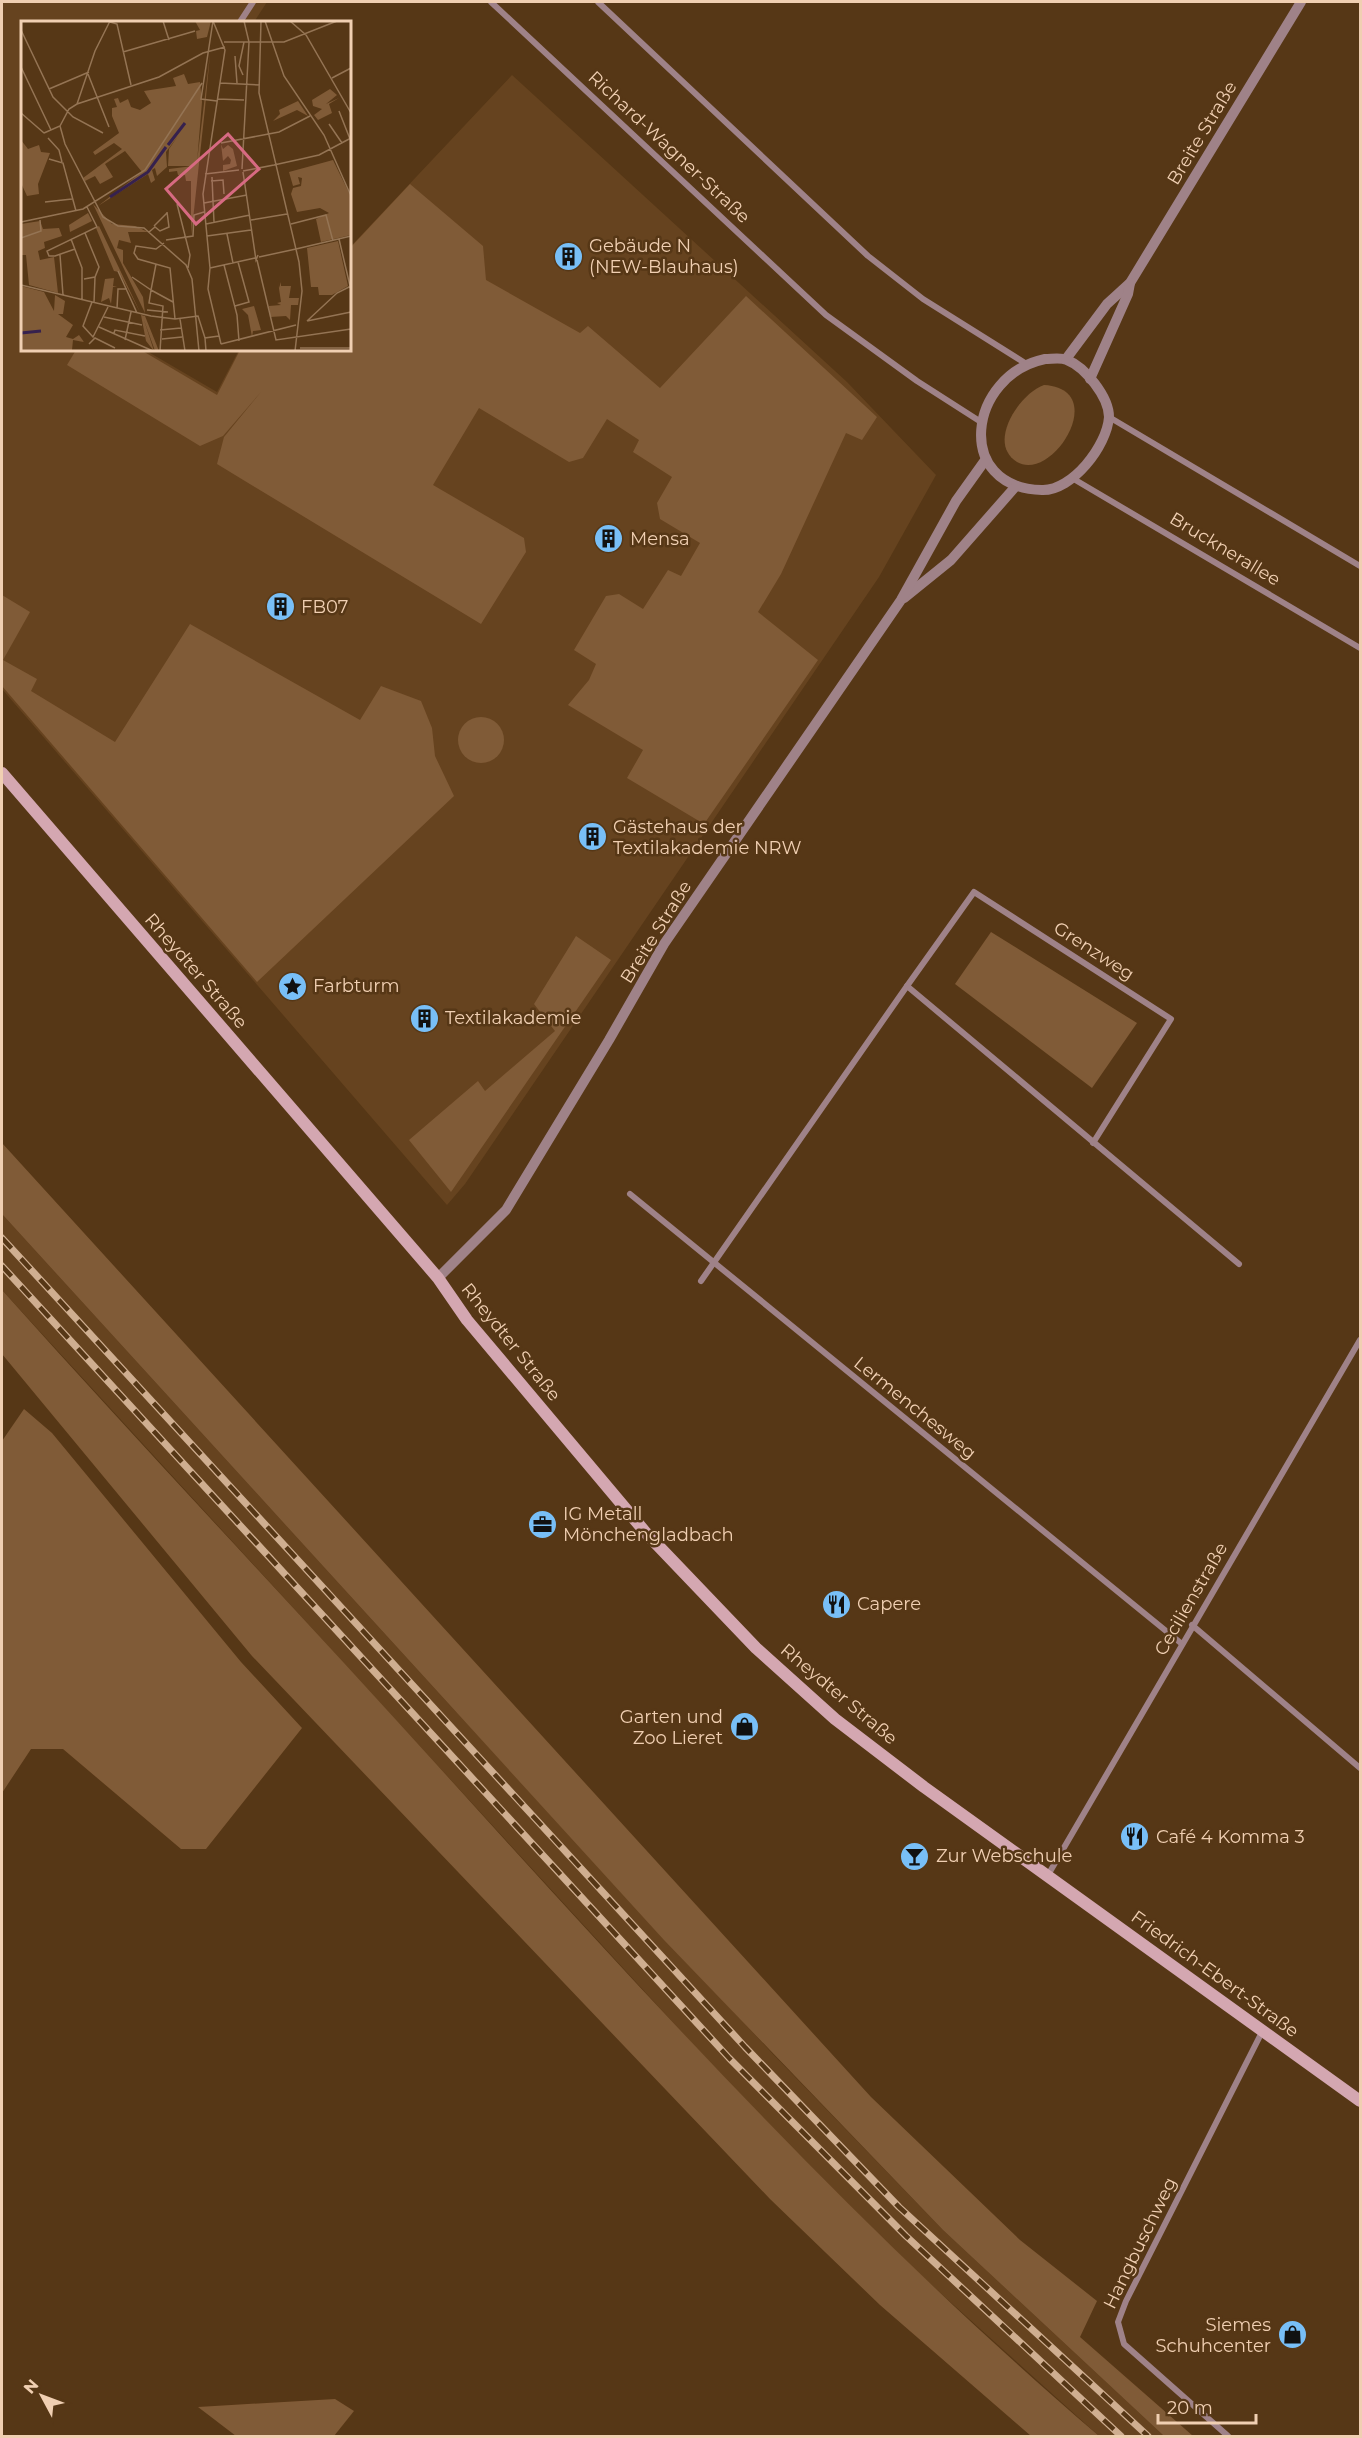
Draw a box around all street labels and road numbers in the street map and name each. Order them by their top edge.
street label: Richard-Wagner-Straße [584,66,755,228]
street label: Breite Straße [1162,77,1242,189]
street label: Brucknerallee [1166,507,1284,591]
street label: Breite Straße [616,876,696,987]
street label: Rheydter Straße [140,909,252,1033]
street label: Grenzweg [1050,917,1138,985]
street label: Rheydter Straße [457,1278,565,1406]
street label: Lermenchesweg [849,1352,981,1464]
street label: Cecilienstraße [1150,1538,1232,1659]
street label: Rheydter Straße [776,1639,902,1749]
street label: Friedrich-Ebert-Straße [1127,1906,1303,2042]
street label: Hangbuschweg [1099,2174,1181,2312]

